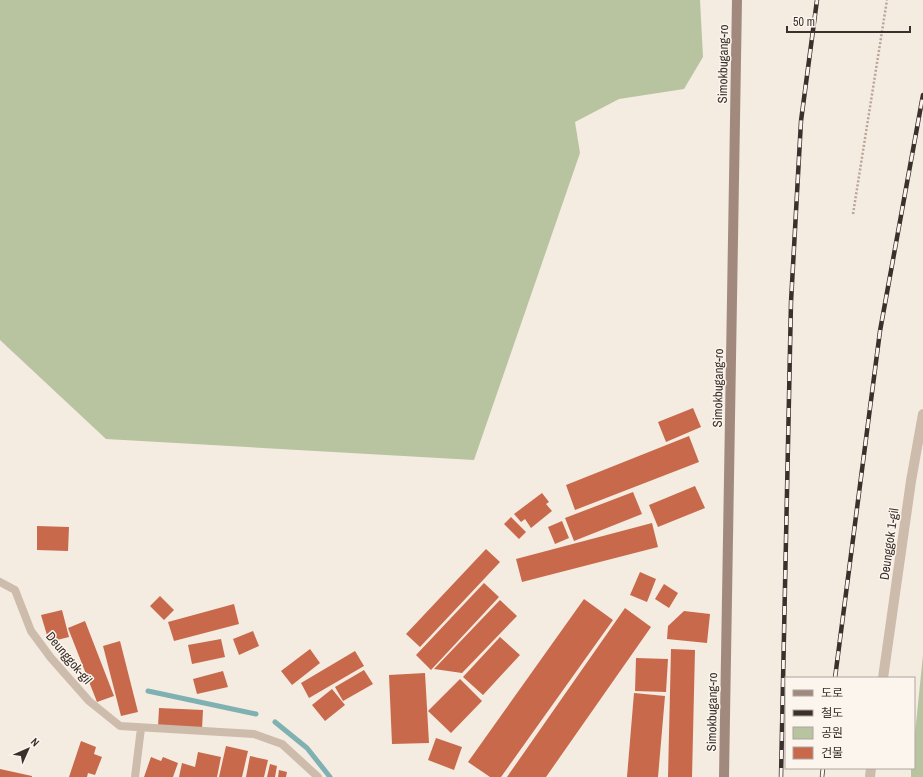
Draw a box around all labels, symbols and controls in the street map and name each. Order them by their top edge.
scale bar [787,8,910,34]
text: 50 m [793,14,815,30]
street label: Simokbugang-ro [714,24,732,104]
street label: Simokbugang-ro [709,348,727,428]
street label: Deunggok 1-gil [876,507,902,581]
street label: Deunggok-gil [42,628,96,688]
street label: Simokbugang-ro [703,672,721,752]
legend [785,677,915,769]
text: 도로 [821,685,843,701]
text: 철도 [821,705,843,721]
text: 공원 [821,725,843,741]
north arrow [8,729,48,769]
text: N [28,735,42,749]
text: 건물 [821,745,843,761]

